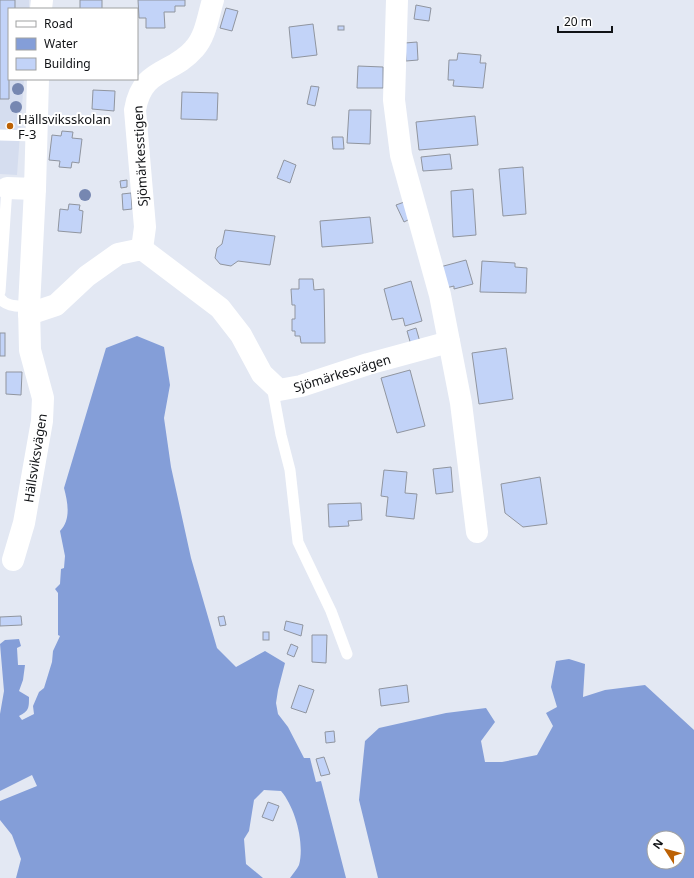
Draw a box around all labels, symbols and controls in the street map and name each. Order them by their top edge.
legend [8,8,138,80]
scale bar [558,8,612,34]
text: 20 m [564,13,592,30]
text: Road [44,15,73,32]
text: Water [44,35,78,52]
text: Building [44,55,91,72]
street label: Sjömärkesstigen [128,105,152,207]
place label: Hällsviksskolan F-3 [18,110,111,143]
marker: Hällsviksskolan F-3 [5,121,15,131]
street label: Sjömärkesvägen [291,350,393,396]
street label: Hällsviksvägen [19,412,51,504]
north arrow [646,830,686,870]
text: N [649,836,666,852]

